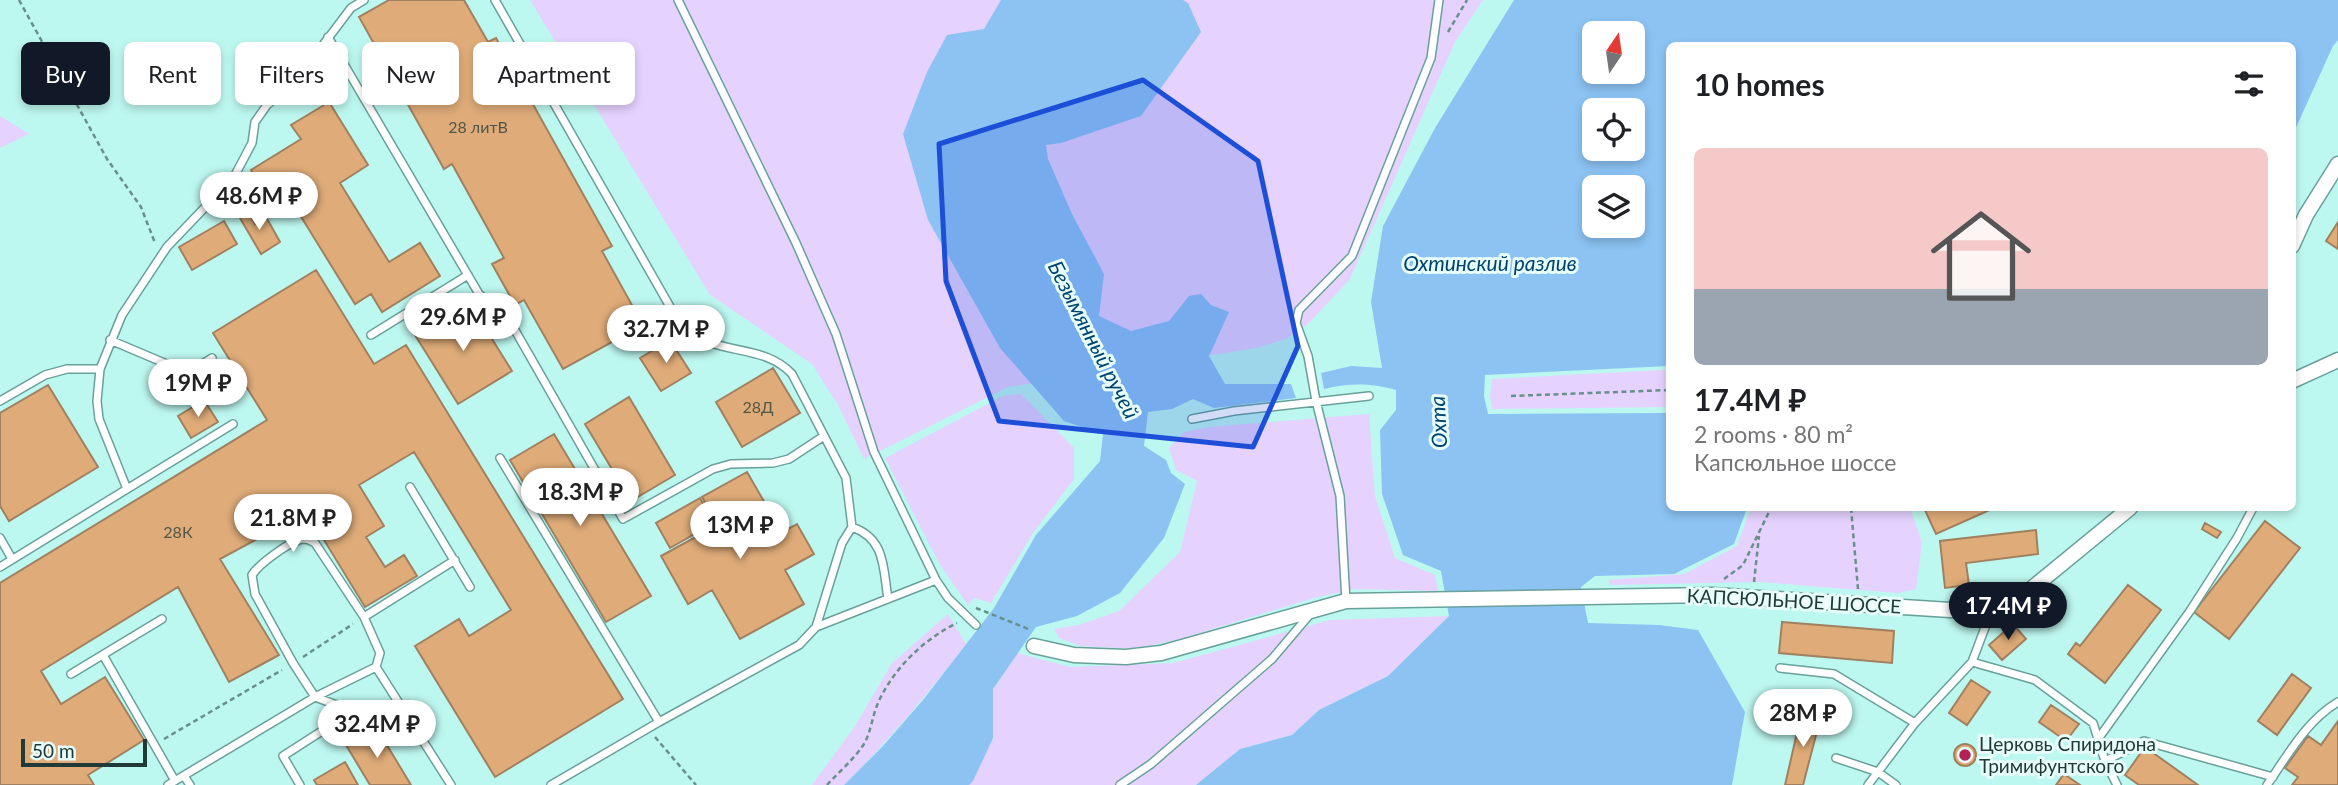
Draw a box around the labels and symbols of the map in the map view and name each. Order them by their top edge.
north arrow [1582,21,1645,84]
house number: 28 литВ [448,117,508,136]
pin: 48.6M ₽ [194,173,324,232]
water label: Охтинский разлив [1403,250,1577,275]
water label: Безымянный ручей [1044,256,1145,422]
pin: 29.6M ₽ [398,294,528,353]
pin: 32.7M ₽ [601,306,731,365]
pin: 19M ₽ [149,360,247,419]
water label: Охта [1424,395,1451,449]
house number: 28Д [742,397,774,416]
pin: 18.3M ₽ [515,468,645,528]
pin: 21.8M ₽ [228,494,358,554]
pin: 13M ₽ [691,502,789,561]
house number: 28К [163,522,193,541]
pin: 17.4M ₽ [1943,582,2073,642]
street label: КАПСЮЛЬНОЕ ШОССЕ [1686,583,1902,618]
pin: 28M ₽ [1754,690,1852,749]
pin: 32.4M ₽ [312,700,442,760]
place label: Церковь Спиридона Тримифунтского [1979,732,2156,777]
scale bar [21,736,147,768]
marker: Церковь Спиридона Тримифунтского [1957,747,1973,763]

